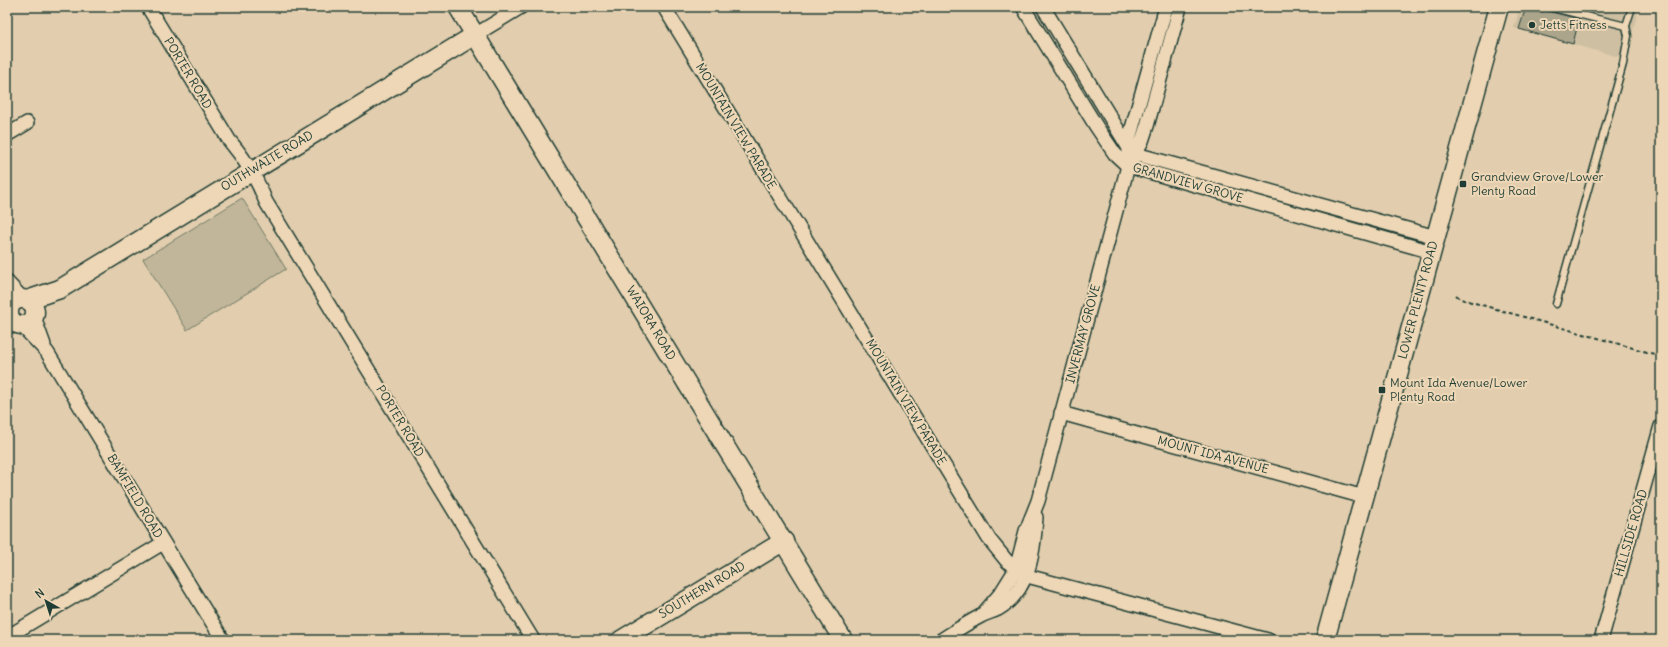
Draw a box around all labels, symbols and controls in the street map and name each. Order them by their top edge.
place label: Jetts Fitness [1540,17,1607,32]
marker: Jetts Fitness [1527,20,1537,30]
street label: PORTER ROAD [161,34,216,111]
street label: MOUNTAIN VIEW PARADE [693,60,780,191]
street label: OUTHWAITE ROAD [218,127,316,194]
street label: GRANDVIEW GROVE [1131,160,1245,205]
place label: Grandview Grove/Lower Plenty Road [1471,169,1603,198]
marker: Grandview Grove/Lower Plenty Road [1458,179,1468,189]
street label: LOWER PLENTY ROAD [1395,239,1441,361]
street label: WAIORA ROAD [623,283,679,363]
street label: INVERMAY GROVE [1062,283,1103,385]
street label: MOUNTAIN VIEW PARADE [863,336,950,467]
place label: Mount Ida Avenue/Lower Plenty Road [1390,375,1528,404]
street label: PORTER ROAD [373,382,428,459]
marker: Mount Ida Avenue/Lower Plenty Road [1377,385,1387,395]
street label: MOUNT IDA AVENUE [1156,432,1270,477]
street label: BAMFIELD ROAD [104,451,166,540]
street label: HILLSIDE ROAD [1611,487,1650,578]
street label: SOUTHERN ROAD [656,558,748,621]
north arrow [26,581,66,621]
text: N [32,585,47,601]

